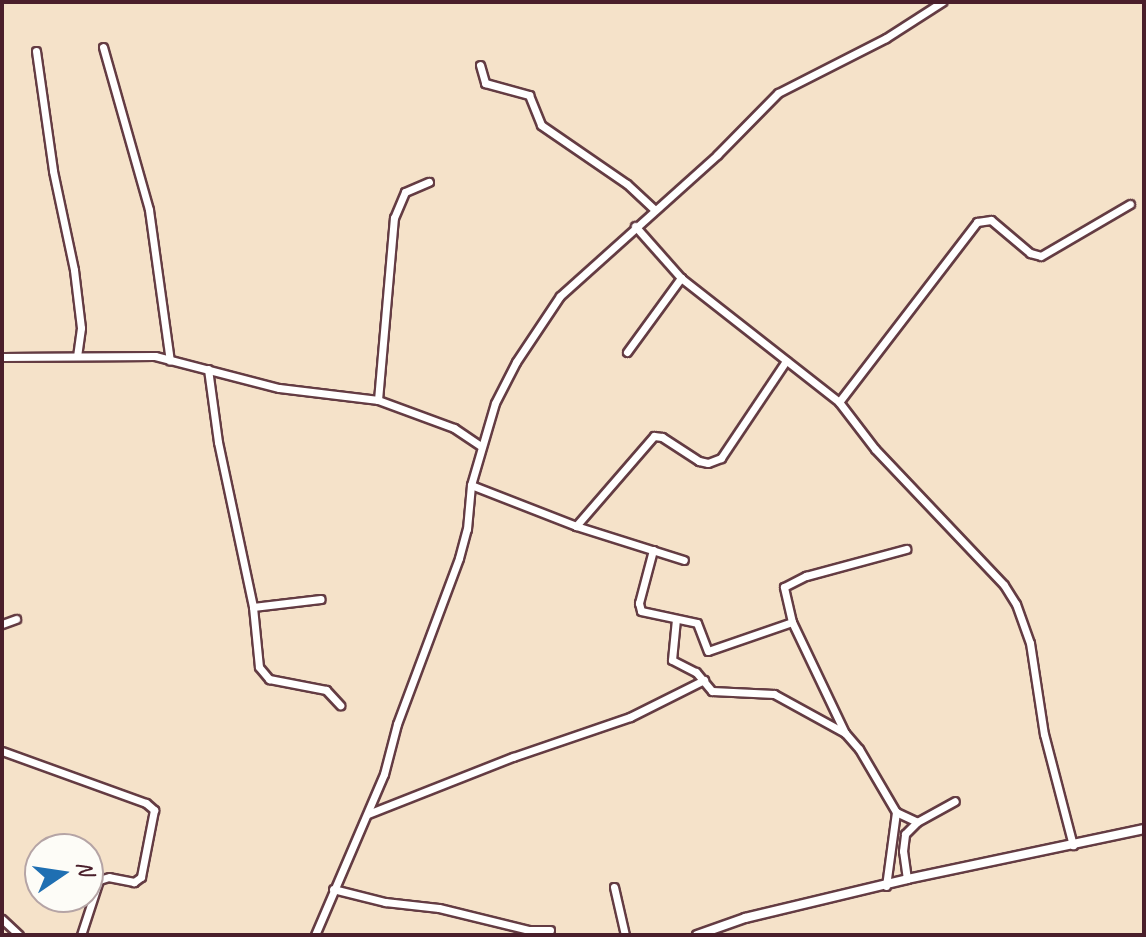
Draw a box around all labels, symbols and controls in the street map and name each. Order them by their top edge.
north arrow [24,833,104,913]
text: N [70,858,101,878]

